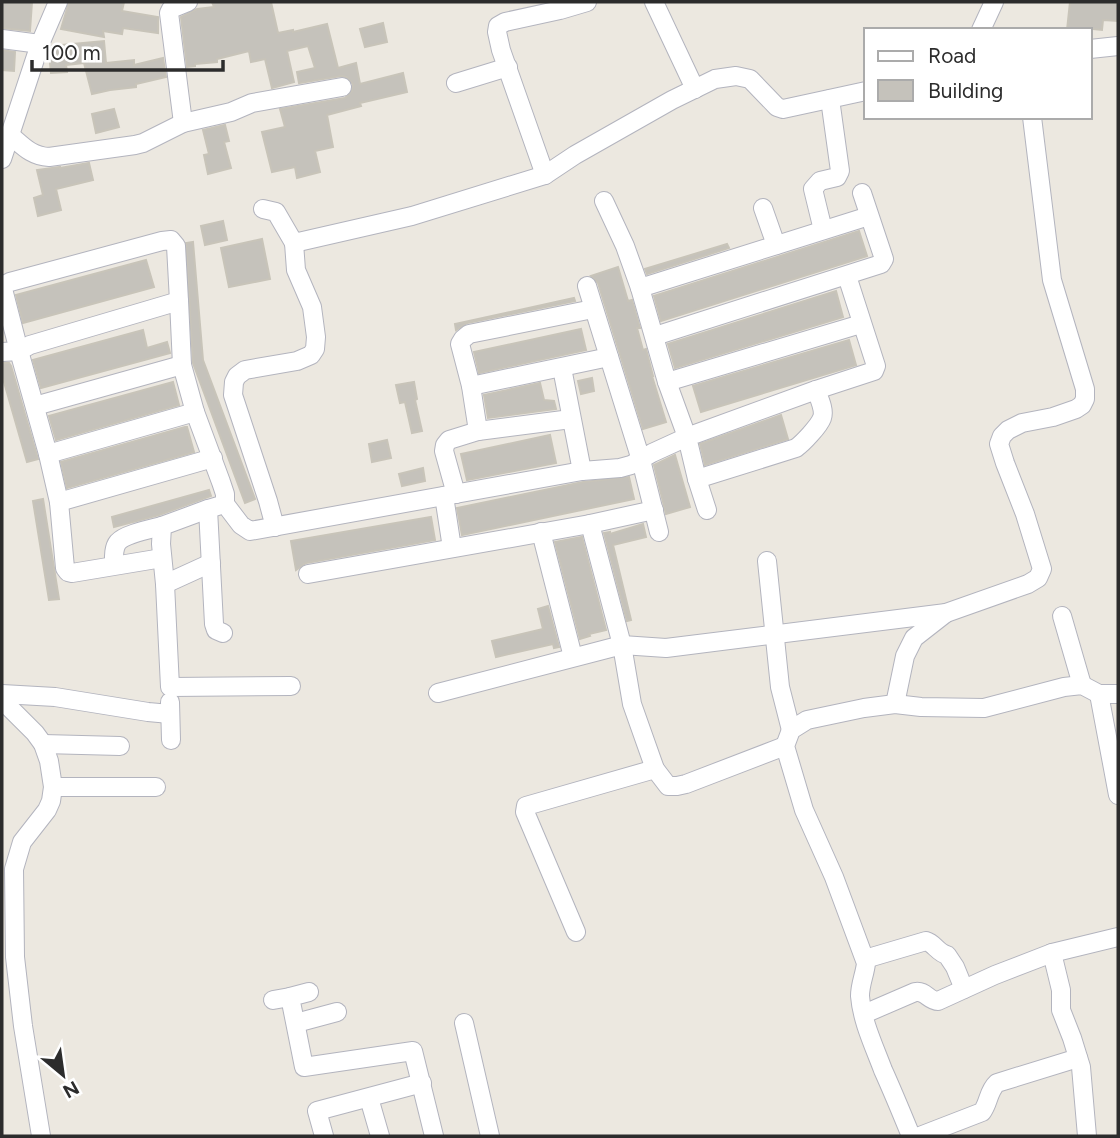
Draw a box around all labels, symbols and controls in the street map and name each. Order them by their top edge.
scale bar [32,28,222,72]
legend [864,28,1092,119]
text: 100 m [42,40,101,65]
text: Road [928,43,976,68]
text: Building [928,78,1003,103]
north arrow [28,1040,98,1110]
text: N [59,1076,83,1103]

